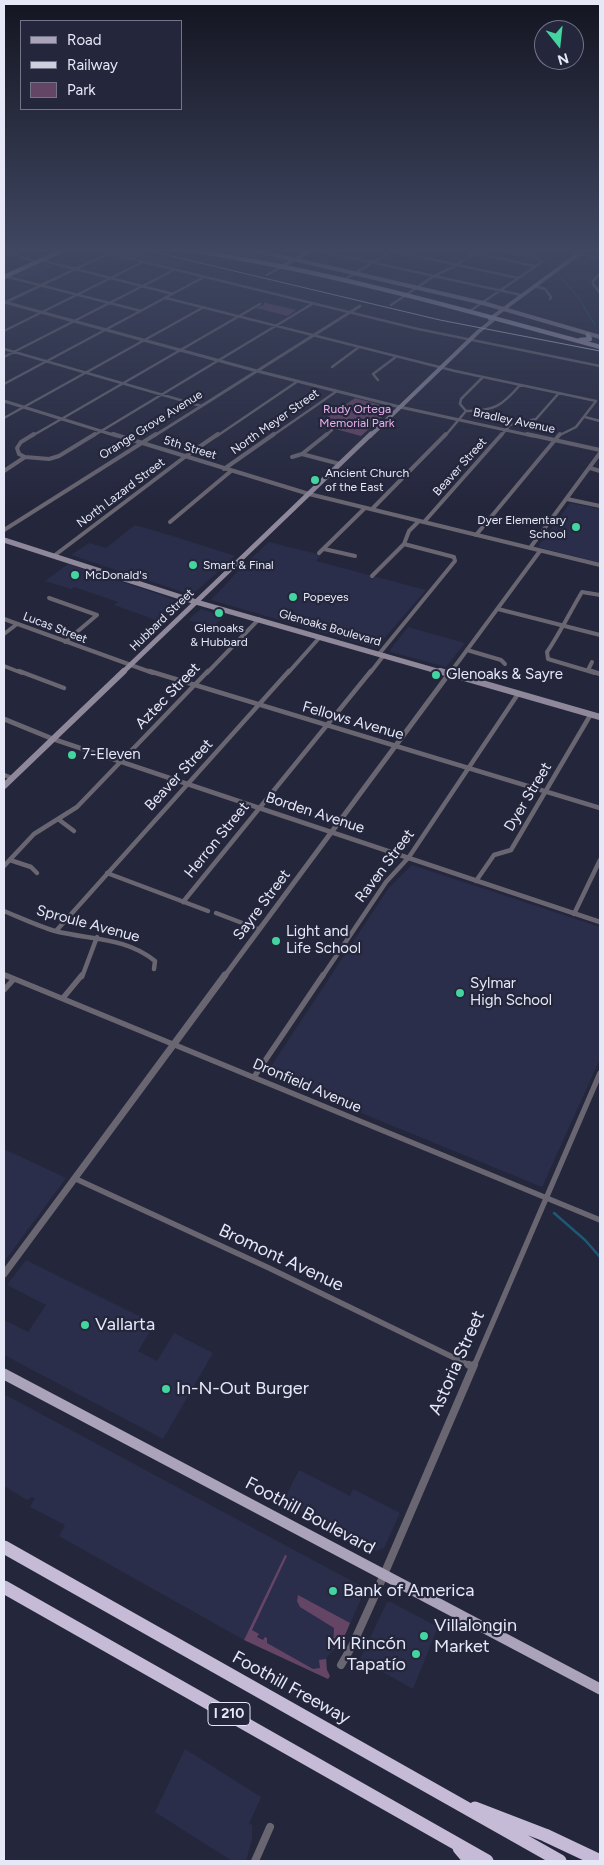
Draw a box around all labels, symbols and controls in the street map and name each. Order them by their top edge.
legend [20,20,182,110]
north arrow [534,20,584,70]
text: Road [67,31,102,49]
text: N [555,49,571,69]
text: Railway [67,56,118,74]
text: Park [67,81,96,99]
street label: North Meyer Street [228,386,322,458]
street label: Orange Grove Avenue [97,387,205,463]
park label: Rudy Ortega Memorial Park [319,402,395,430]
street label: Bradley Avenue [472,405,556,437]
street label: 5th Street [162,433,218,463]
street label: Beaver Street [430,435,490,499]
street label: North Lazard Street [74,455,168,531]
place label: Ancient Church of the East [325,466,409,494]
marker: Ancient Church of the East [309,474,321,486]
place label: Dyer Elementary School [477,513,566,541]
marker: Dyer Elementary School [570,521,582,533]
place label: Smart & Final [203,558,274,572]
marker: Smart & Final [187,559,199,571]
place label: McDonald's [85,568,147,582]
marker: McDonald's [69,569,81,581]
street label: Hubbard Street [127,586,197,654]
place label: Popeyes [303,590,349,604]
marker: Popeyes [287,591,299,603]
street label: Glenoaks Boulevard [277,606,383,650]
marker: Glenoaks & Hubbard [213,607,225,619]
street label: Lucas Street [21,609,89,647]
place label: Glenoaks & Hubbard [190,621,248,649]
street label: Aztec Street [132,659,204,733]
place label: Glenoaks & Sayre [446,666,563,684]
marker: Glenoaks & Sayre [430,669,442,681]
street label: Fellows Avenue [300,698,406,744]
street label: Beaver Street [141,735,217,815]
place label: 7-Eleven [82,746,141,764]
marker: 7-Eleven [66,749,78,761]
street label: Dyer Street [500,759,556,835]
street label: Borden Avenue [263,789,367,837]
street label: Herron Street [181,798,253,882]
street label: Raven Street [352,826,418,906]
street label: Sayre Street [230,866,294,944]
street label: Sproule Avenue [34,902,142,946]
place label: Light and Life School [286,923,361,958]
marker: Light and Life School [270,935,282,947]
place label: Sylmar High School [470,975,552,1010]
marker: Sylmar High School [454,987,466,999]
street label: Dronfield Avenue [250,1055,364,1117]
street label: Bromont Avenue [215,1220,347,1296]
street label: Astoria Street [424,1307,490,1419]
place label: Vallarta [95,1314,155,1336]
marker: Vallarta [79,1319,91,1331]
place label: In-N-Out Burger [176,1378,309,1400]
marker: In-N-Out Burger [160,1383,172,1395]
street label: Foothill Boulevard [241,1473,379,1559]
place label: Bank of America [343,1580,474,1602]
marker: Bank of America [327,1585,339,1597]
place label: Villalongin Market [434,1615,517,1658]
marker: Villalongin Market [418,1630,430,1642]
place label: Mi Rincón Tapatío [326,1633,406,1676]
street label: Foothill Freeway [228,1647,354,1729]
marker: Mi Rincón Tapatío [410,1648,422,1660]
road number: I 210 [208,1702,250,1726]

